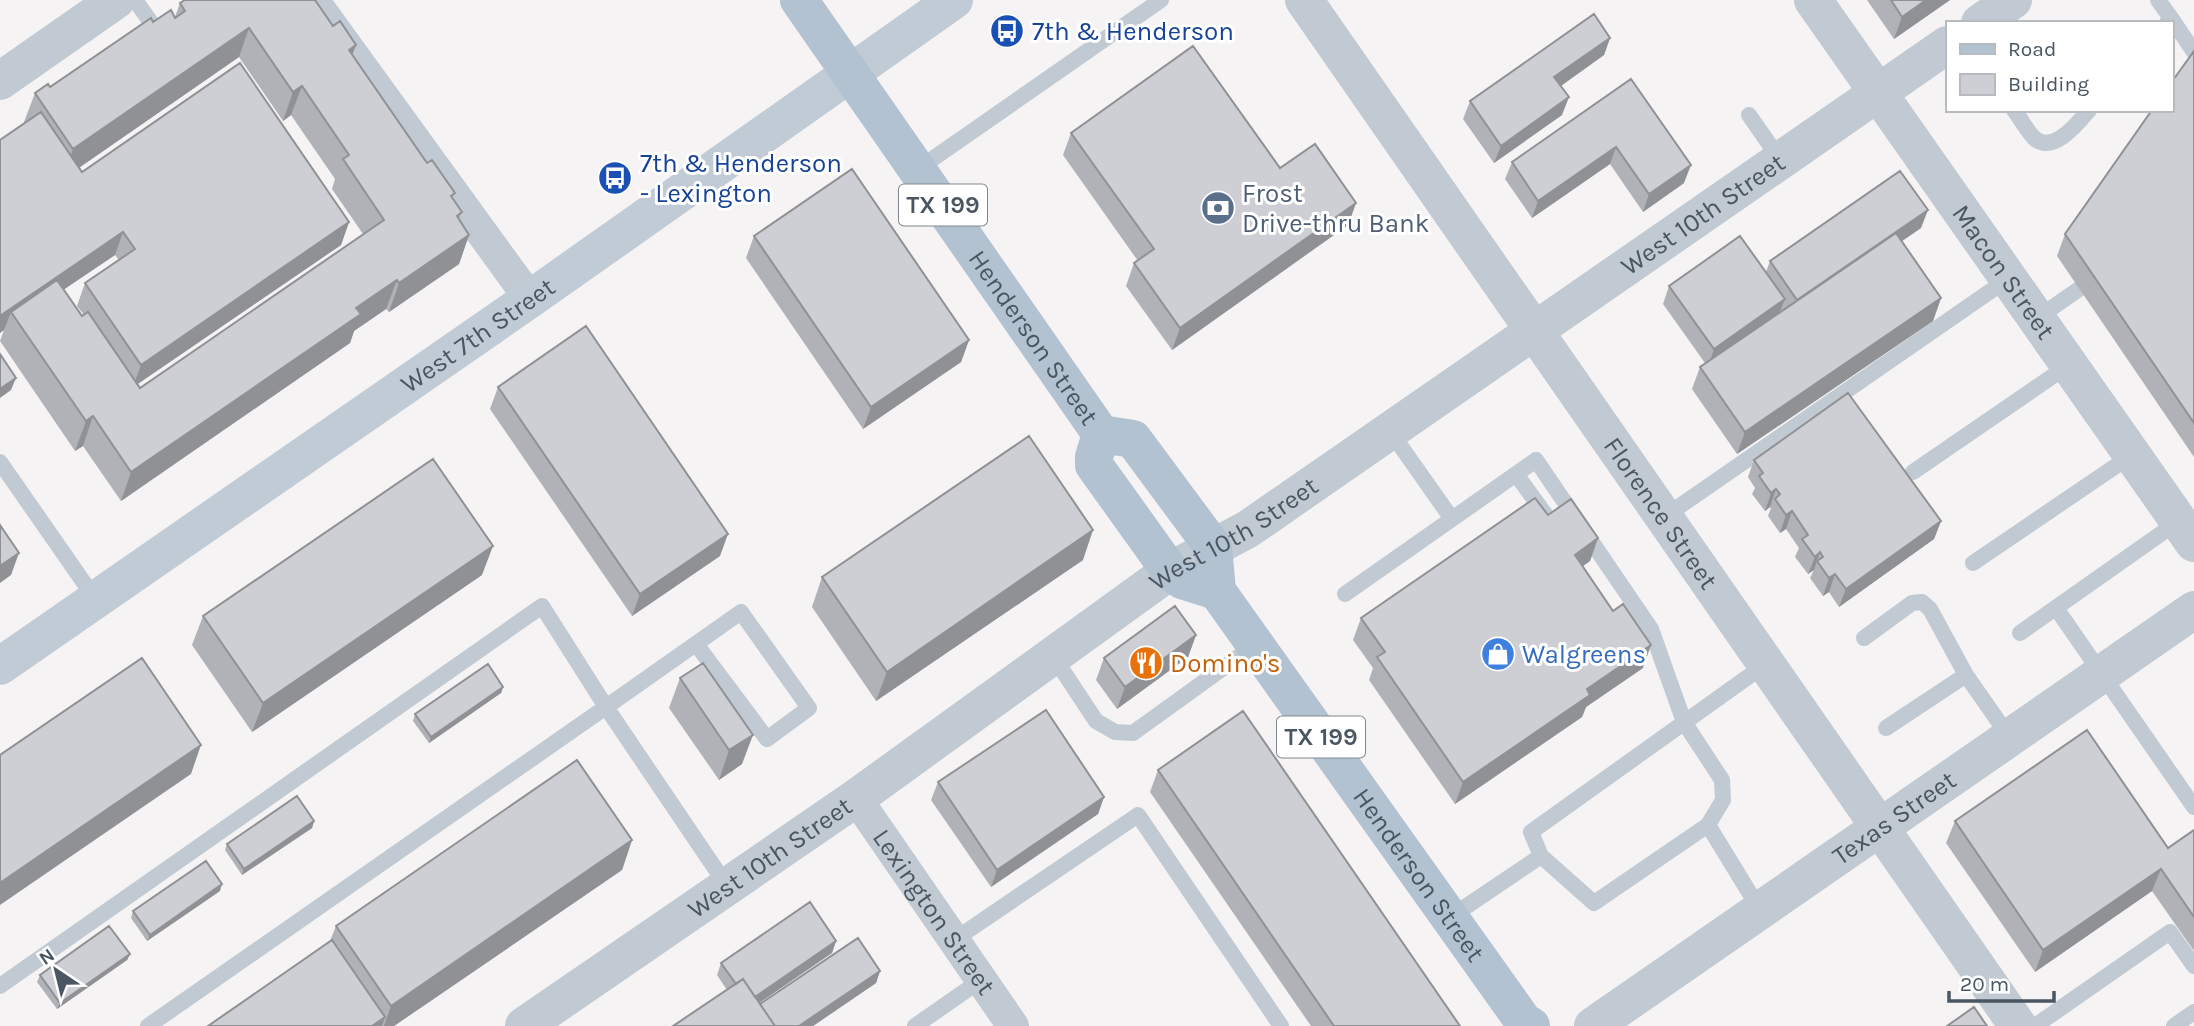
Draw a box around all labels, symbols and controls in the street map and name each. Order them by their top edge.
bus stop icon: 7th & Henderson [988,12,1026,50]
place label: 7th & Henderson [1032,16,1234,47]
legend [1946,21,2173,112]
text: Road [2008,37,2056,61]
text: Building [2008,72,2089,96]
street label: West 10th Street [1615,146,1791,282]
place label: 7th & Henderson - Lexington [640,148,842,209]
bus stop icon: 7th & Henderson - Lexington [596,159,634,197]
place label: Frost Drive-thru Bank [1242,178,1429,239]
road number: TX 199 [899,184,987,226]
bank icon: Frost Drive-thru Bank [1199,189,1237,227]
street label: Macon Street [1946,198,2062,345]
street label: Henderson Street [962,244,1105,431]
street label: West 7th Street [395,271,561,399]
street label: Florence Street [1597,431,1725,595]
street label: West 10th Street [1143,470,1324,597]
shop icon: Walgreens [1479,635,1517,673]
place label: Walgreens [1522,639,1646,670]
restaurant icon: Domino's [1127,644,1165,682]
place label: Domino's [1170,648,1281,679]
road number: TX 199 [1277,716,1365,758]
street label: Texas Street [1826,764,1962,871]
street label: Henderson Street [1347,782,1492,968]
street label: West 10th Street [682,790,858,925]
street label: Lexington Street [866,823,1002,1001]
north arrow [21,935,91,1005]
text: N [35,944,59,970]
scale bar [1949,960,2054,1004]
text: 20 m [1960,972,2009,996]

